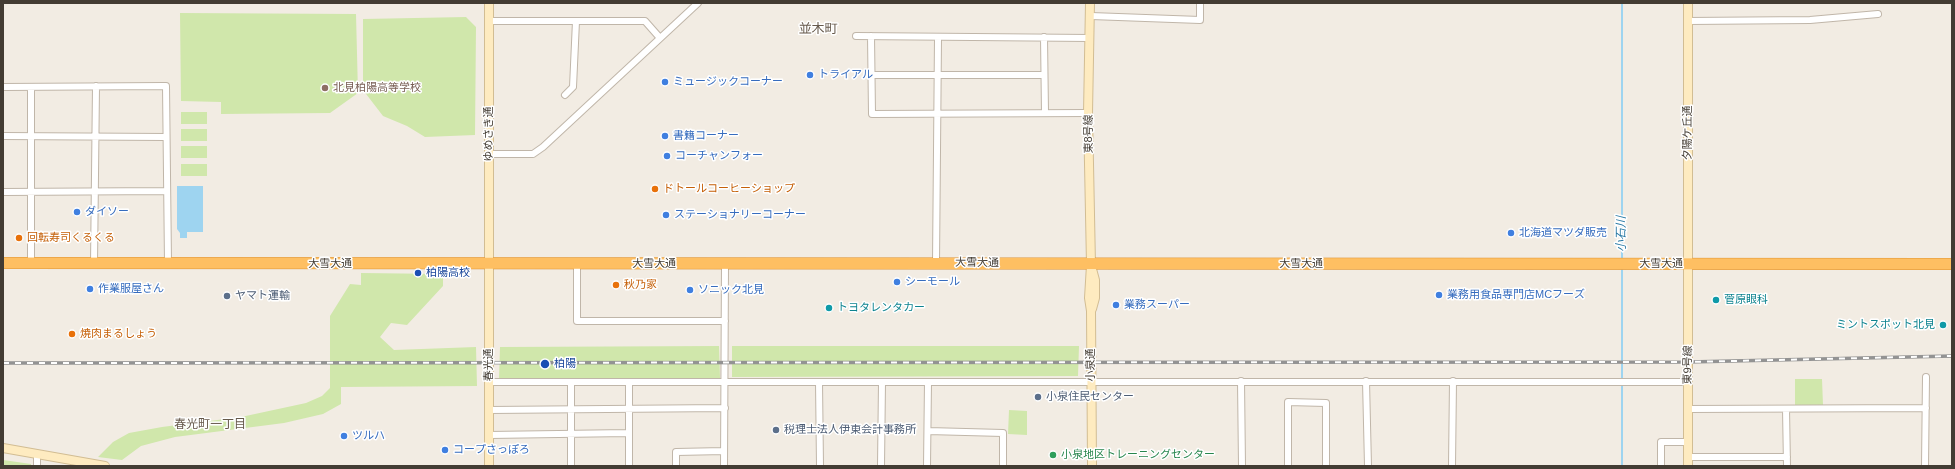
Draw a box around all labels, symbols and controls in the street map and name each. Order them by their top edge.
district label: 並木町 [799,21,837,37]
place label: トライアル [818,68,873,82]
marker: トライアル [805,70,815,80]
place label: ミュージックコーナー [673,75,783,89]
marker: ミュージックコーナー [660,77,670,87]
place label: 北見柏陽高等学校 [333,81,421,95]
marker: 北見柏陽高等学校 [320,83,330,93]
street label: 夕陽ケ丘通 [1681,106,1695,160]
street label: ゆめさき通 [482,107,496,161]
street label: 東8号線 [1082,114,1096,154]
place label: 書籍コーナー [673,129,739,143]
marker: 書籍コーナー [660,131,670,141]
place label: コーチャンフォー [675,149,763,163]
marker: コーチャンフォー [662,151,672,161]
place label: ドトールコーヒーショップ [663,182,795,196]
marker: ドトールコーヒーショップ [650,184,660,194]
place label: ダイソー [85,205,129,219]
marker: ダイソー [72,207,82,217]
place label: ステーショナリーコーナー [674,208,806,222]
marker: ステーショナリーコーナー [661,210,671,220]
water label: 小石川 [1615,216,1629,252]
place label: 北海道マツダ販売 [1519,226,1607,240]
marker: 北海道マツダ販売 [1506,228,1516,238]
place label: 回転寿司くるくる [27,231,115,245]
marker: 回転寿司くるくる [14,233,24,243]
street label: 大雪大通 [955,256,999,270]
street label: 大雪大通 [308,257,352,271]
street label: 大雪大通 [632,257,676,271]
street label: 大雪大通 [1279,257,1323,271]
street label: 大雪大通 [1639,257,1683,271]
place label: 柏陽高校 [426,266,470,280]
marker: 柏陽高校 [413,268,423,278]
place label: シーモール [905,275,960,289]
marker: シーモール [892,277,902,287]
place label: 秋乃家 [624,278,657,292]
marker: 秋乃家 [611,280,621,290]
place label: 作業服屋さん [98,282,164,296]
place label: ソニック北見 [698,283,764,297]
marker: 作業服屋さん [85,284,95,294]
marker: ソニック北見 [685,285,695,295]
place label: 業務用食品専門店MCフーズ [1447,288,1585,302]
place label: ヤマト運輸 [235,289,290,303]
marker: 業務用食品専門店MCフーズ [1434,290,1444,300]
marker: ヤマト運輸 [222,291,232,301]
place label: 菅原眼科 [1724,293,1768,307]
marker: 菅原眼科 [1711,295,1721,305]
place label: 業務スーパー [1124,298,1190,312]
marker: 業務スーパー [1111,300,1121,310]
place label: トヨタレンタカー [837,301,925,315]
marker: トヨタレンタカー [824,303,834,313]
place label: ミントスポット北見 [1836,318,1935,332]
marker: ミントスポット北見 [1938,320,1948,330]
place label: 焼肉まるしょう [80,327,157,341]
marker: 焼肉まるしょう [67,329,77,339]
street label: 東9号線 [1681,345,1695,385]
street label: 春光通 [482,349,496,381]
street label: 小泉通 [1084,349,1098,381]
place label: 柏陽 [554,357,576,371]
marker: 柏陽 [539,358,551,370]
place label: 小泉住民センター [1046,390,1134,404]
marker: 小泉住民センター [1033,392,1043,402]
district label: 春光町一丁目 [174,418,246,432]
place label: 税理士法人伊東会計事務所 [784,423,916,437]
marker: 税理士法人伊東会計事務所 [771,425,781,435]
place label: ツルハ [352,429,385,443]
marker: ツルハ [339,431,349,441]
place label: コープさっぽろ [453,443,530,457]
marker: コープさっぽろ [440,445,450,455]
place label: 小泉地区トレーニングセンター [1061,448,1215,462]
marker: 小泉地区トレーニングセンター [1048,450,1058,460]

